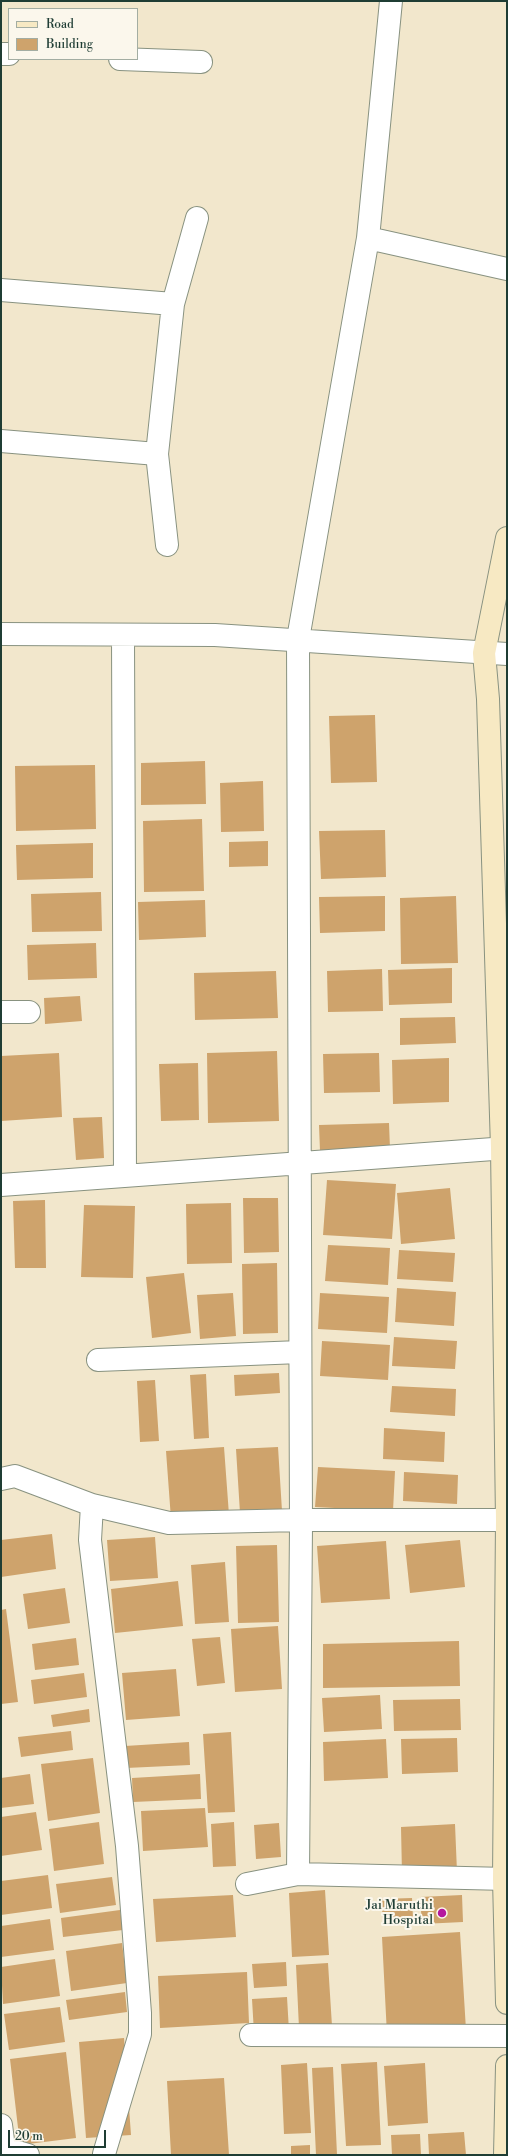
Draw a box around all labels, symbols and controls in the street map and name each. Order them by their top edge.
legend [8,8,138,60]
text: Road [46,17,74,32]
text: Building [46,37,93,52]
place label: Jai Maruthi Hospital [366,1898,433,1929]
marker: Jai Maruthi Hospital [436,1907,448,1919]
scale bar [10,2122,108,2148]
text: 20 m [15,2129,43,2144]

